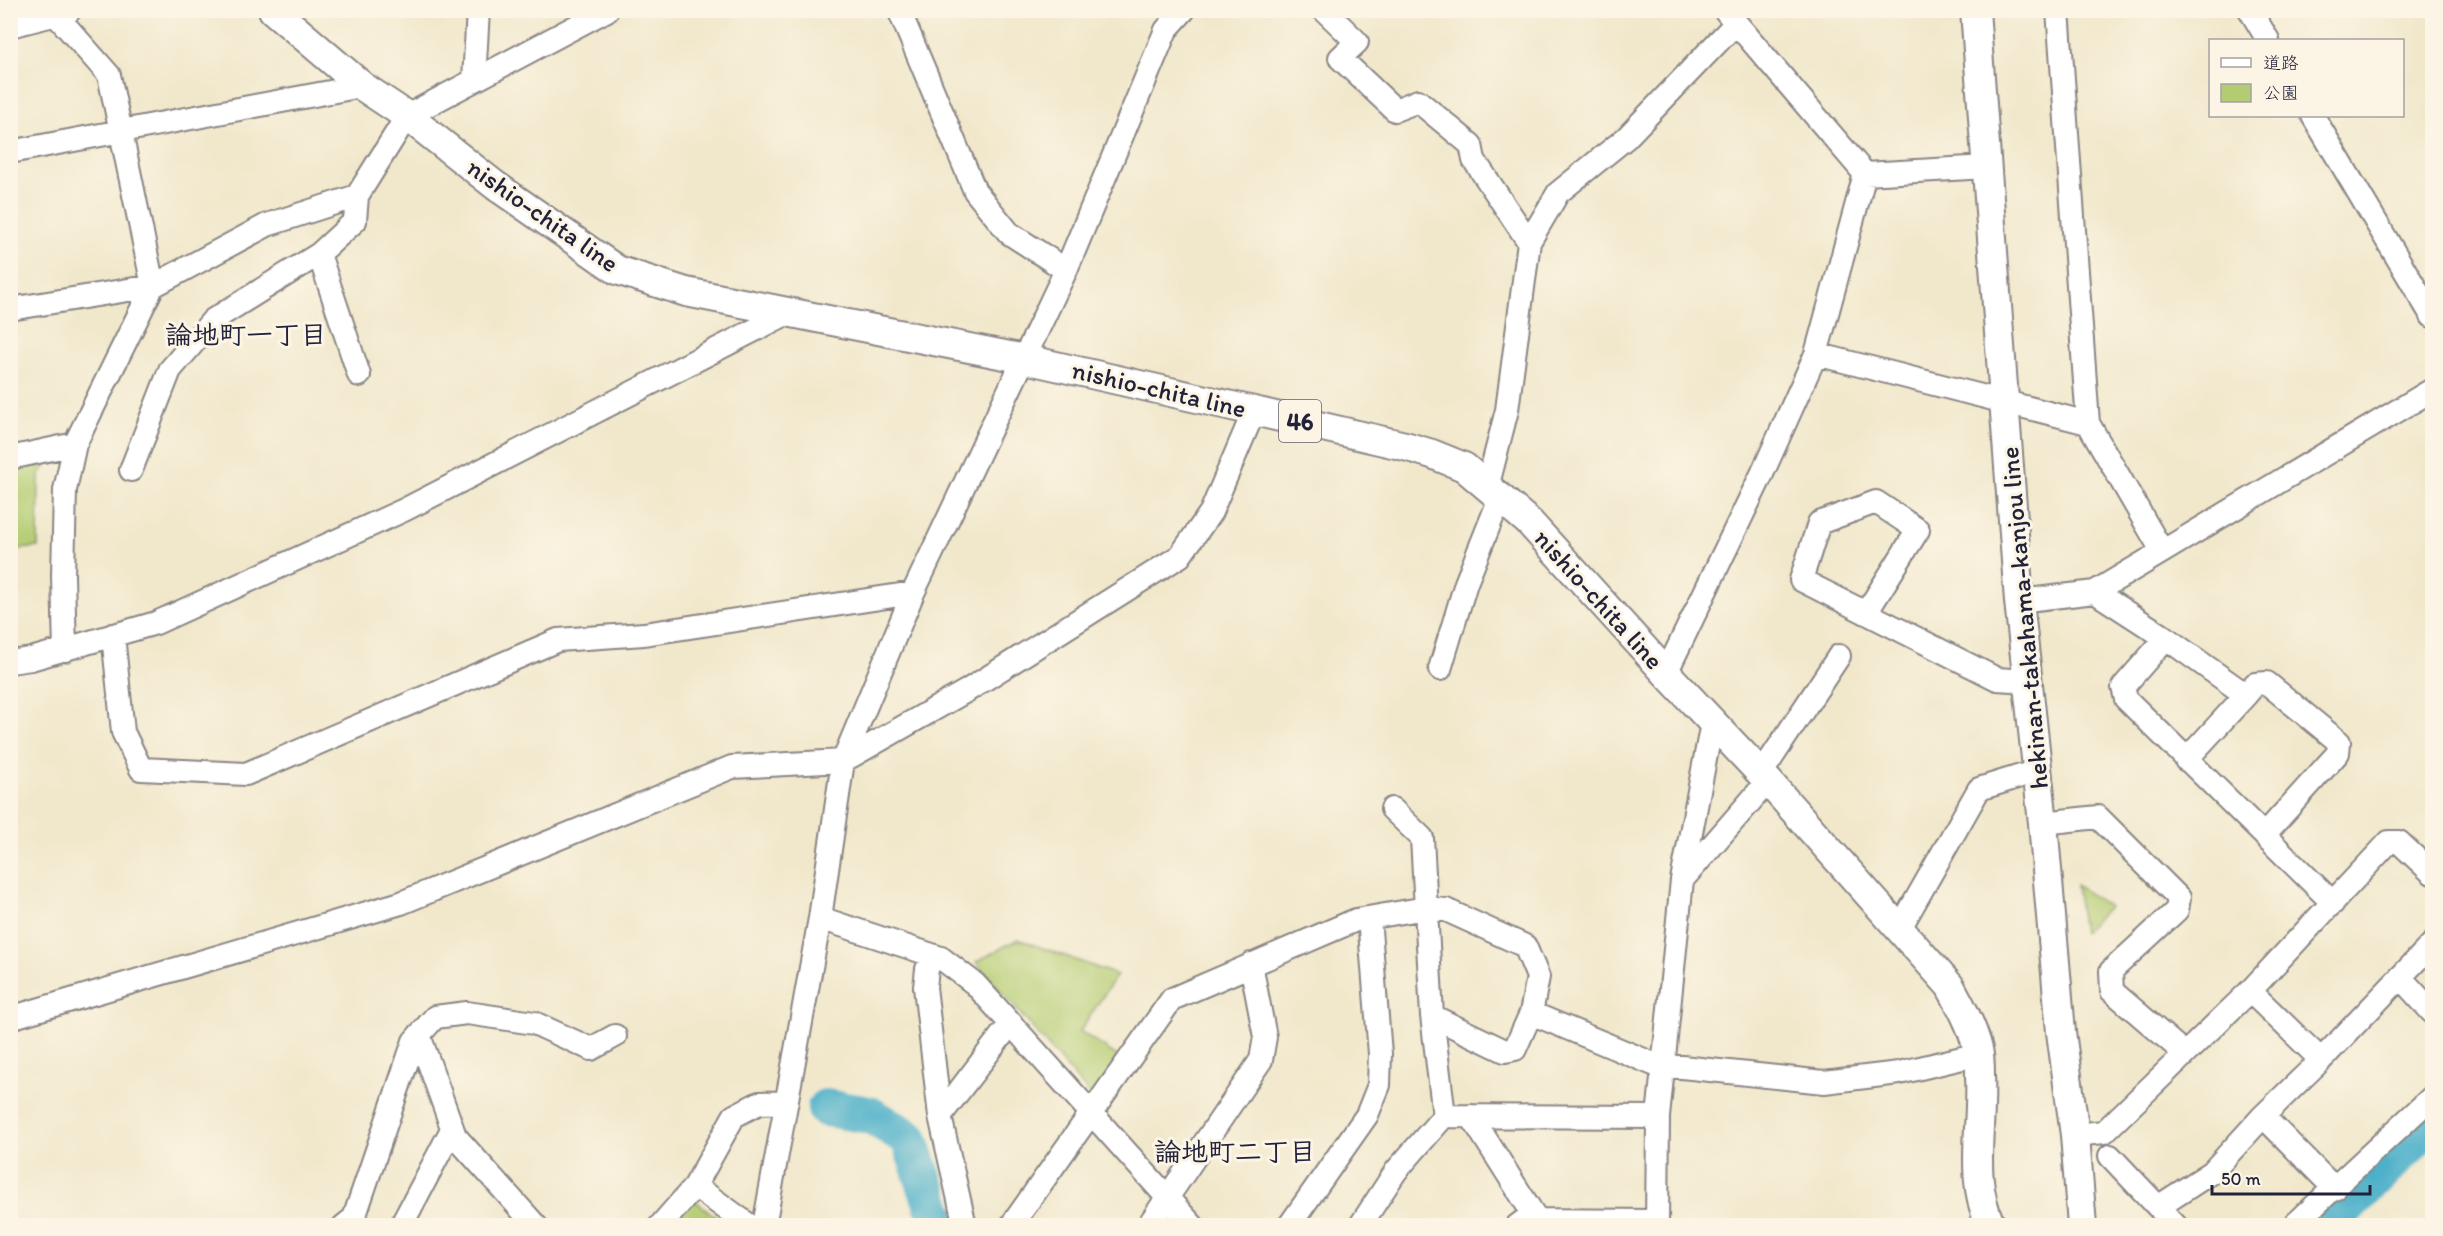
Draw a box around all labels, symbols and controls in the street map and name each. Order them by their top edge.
legend [2209,39,2404,117]
text: 道路 [2263,52,2299,74]
text: 公園 [2263,82,2299,104]
street label: nishio-chita line [461,151,625,279]
district label: 論地町一丁目 [165,318,327,351]
street label: nishio-chita line [1069,353,1249,425]
road number: 46 [1279,400,1321,442]
street label: hekinan-takahama-kanjou line [1993,445,2055,791]
street label: nishio-chita line [1528,522,1670,676]
district label: 論地町二丁目 [1154,1135,1316,1168]
scale bar [2212,1158,2370,1196]
text: 50 m [2221,1168,2261,1190]

